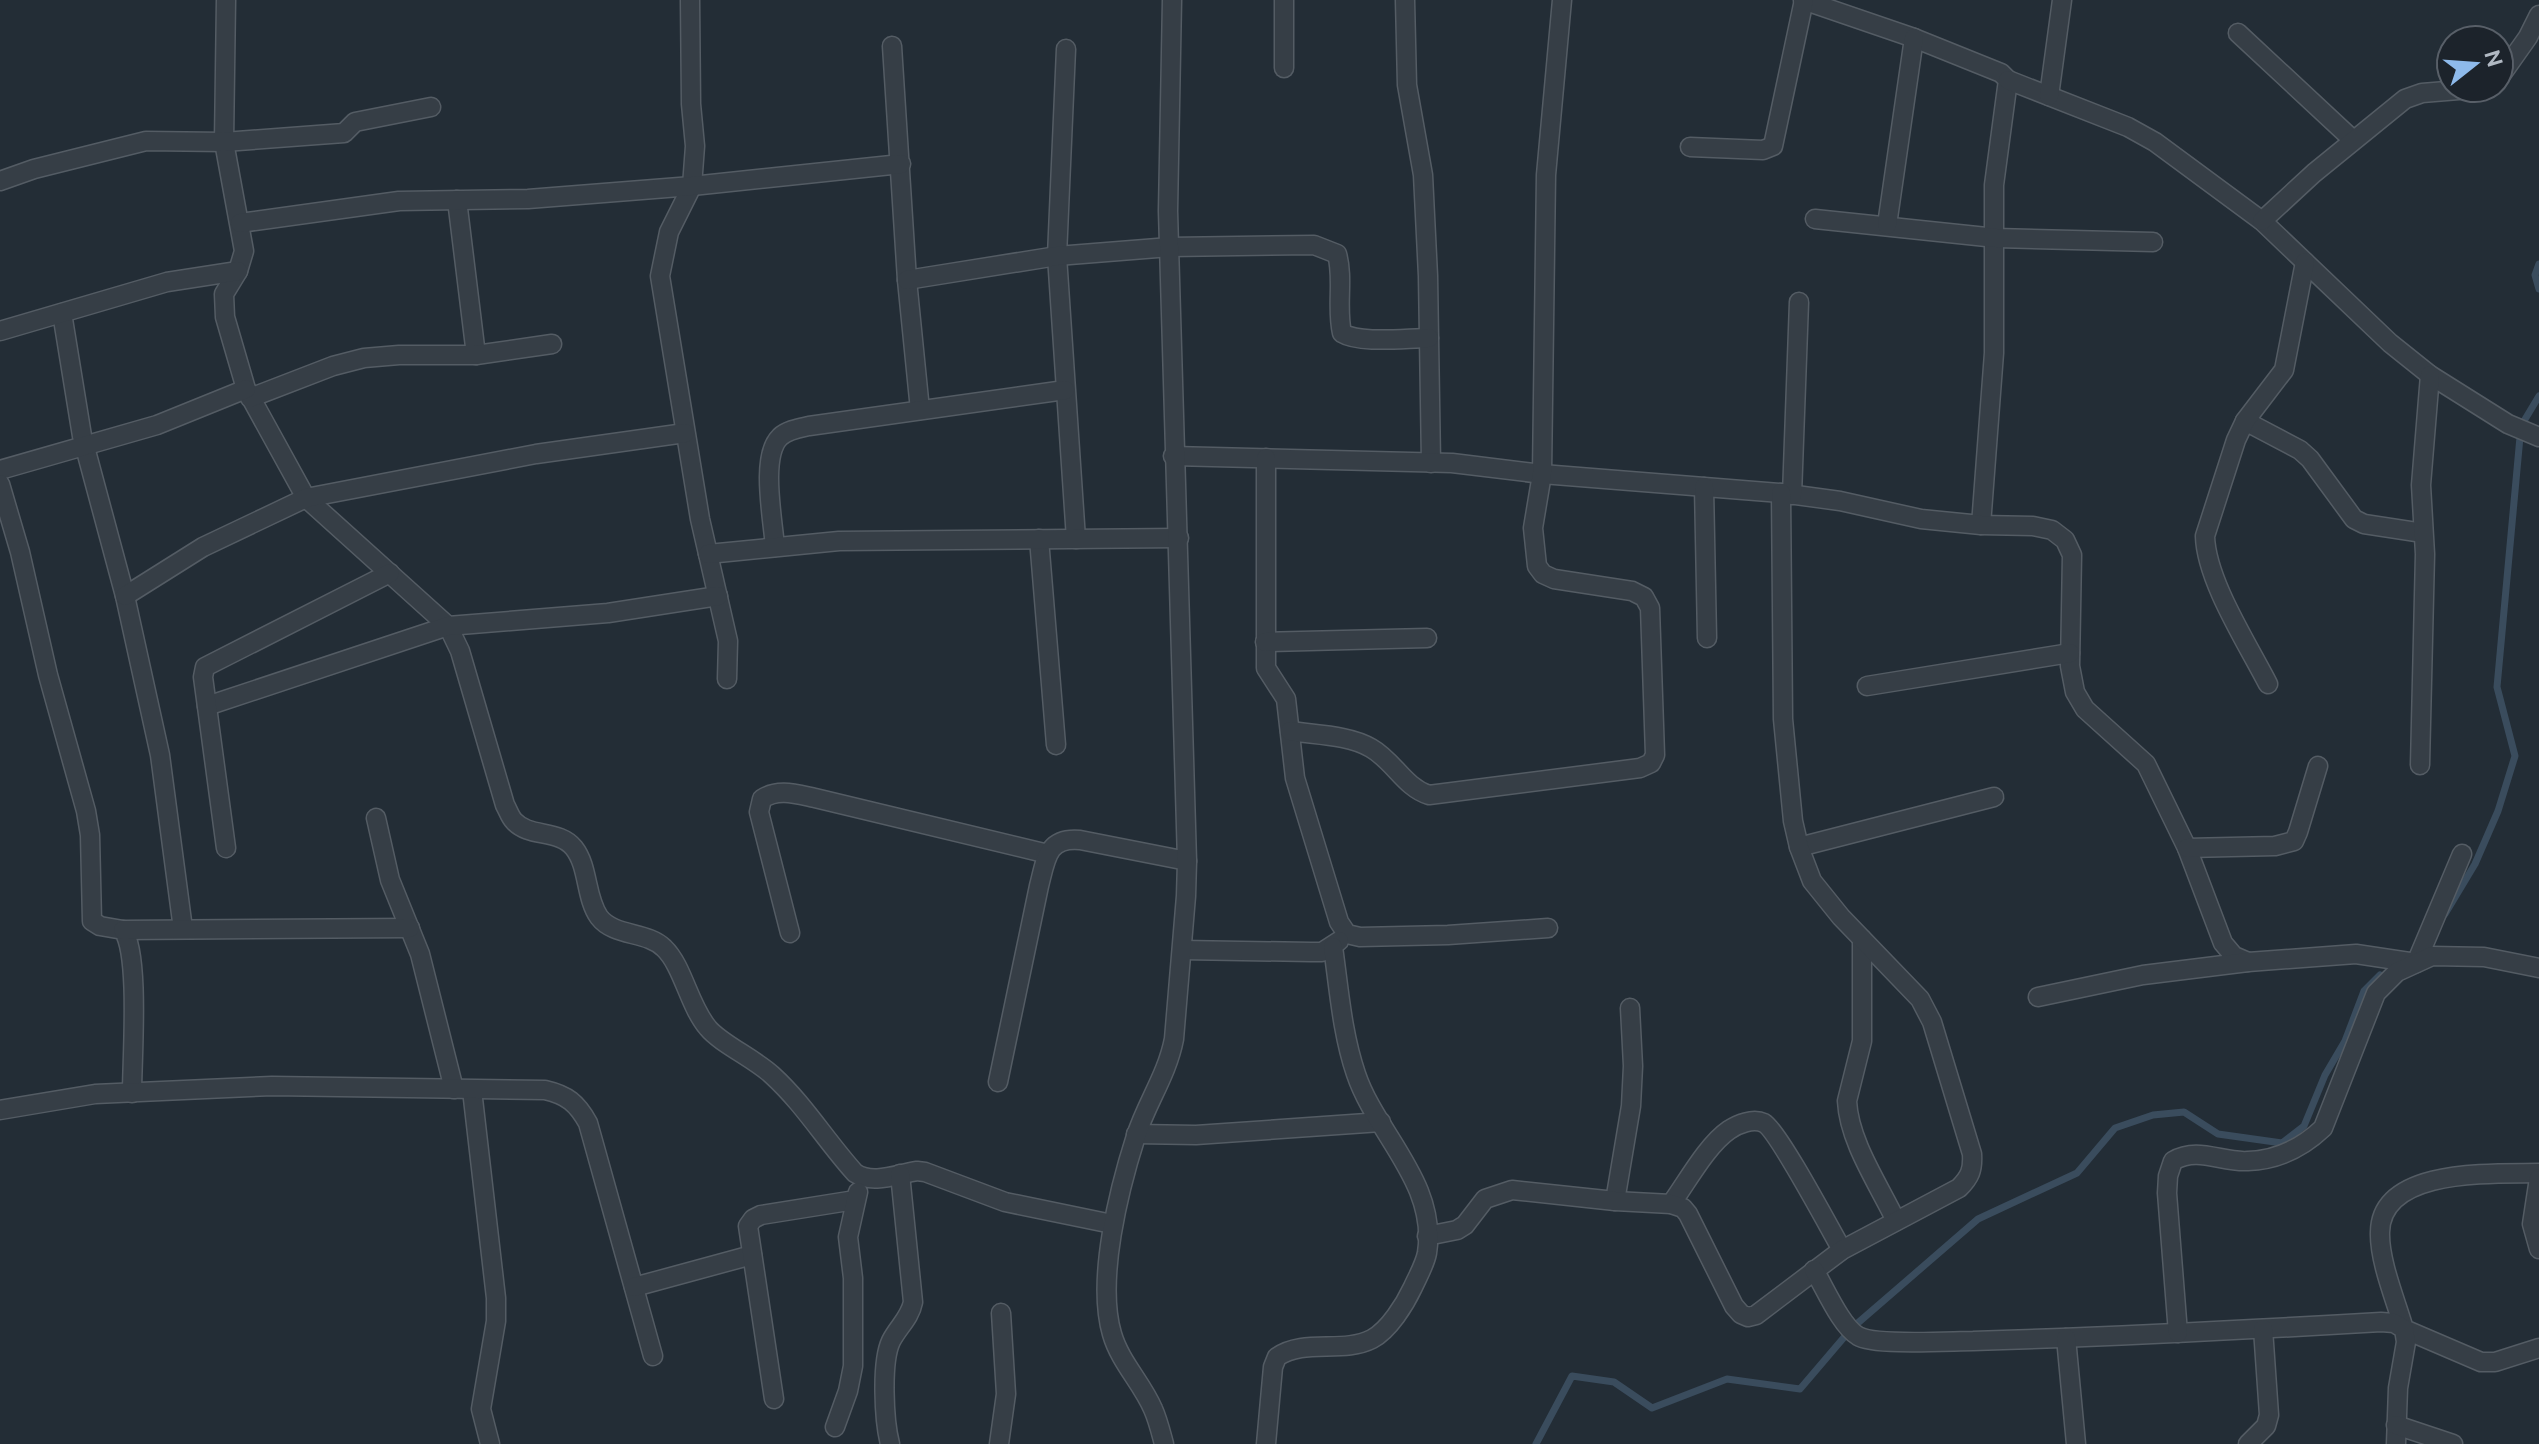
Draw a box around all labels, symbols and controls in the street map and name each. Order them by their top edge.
north arrow [2435,24,2515,104]
text: N [2480,46,2509,70]

